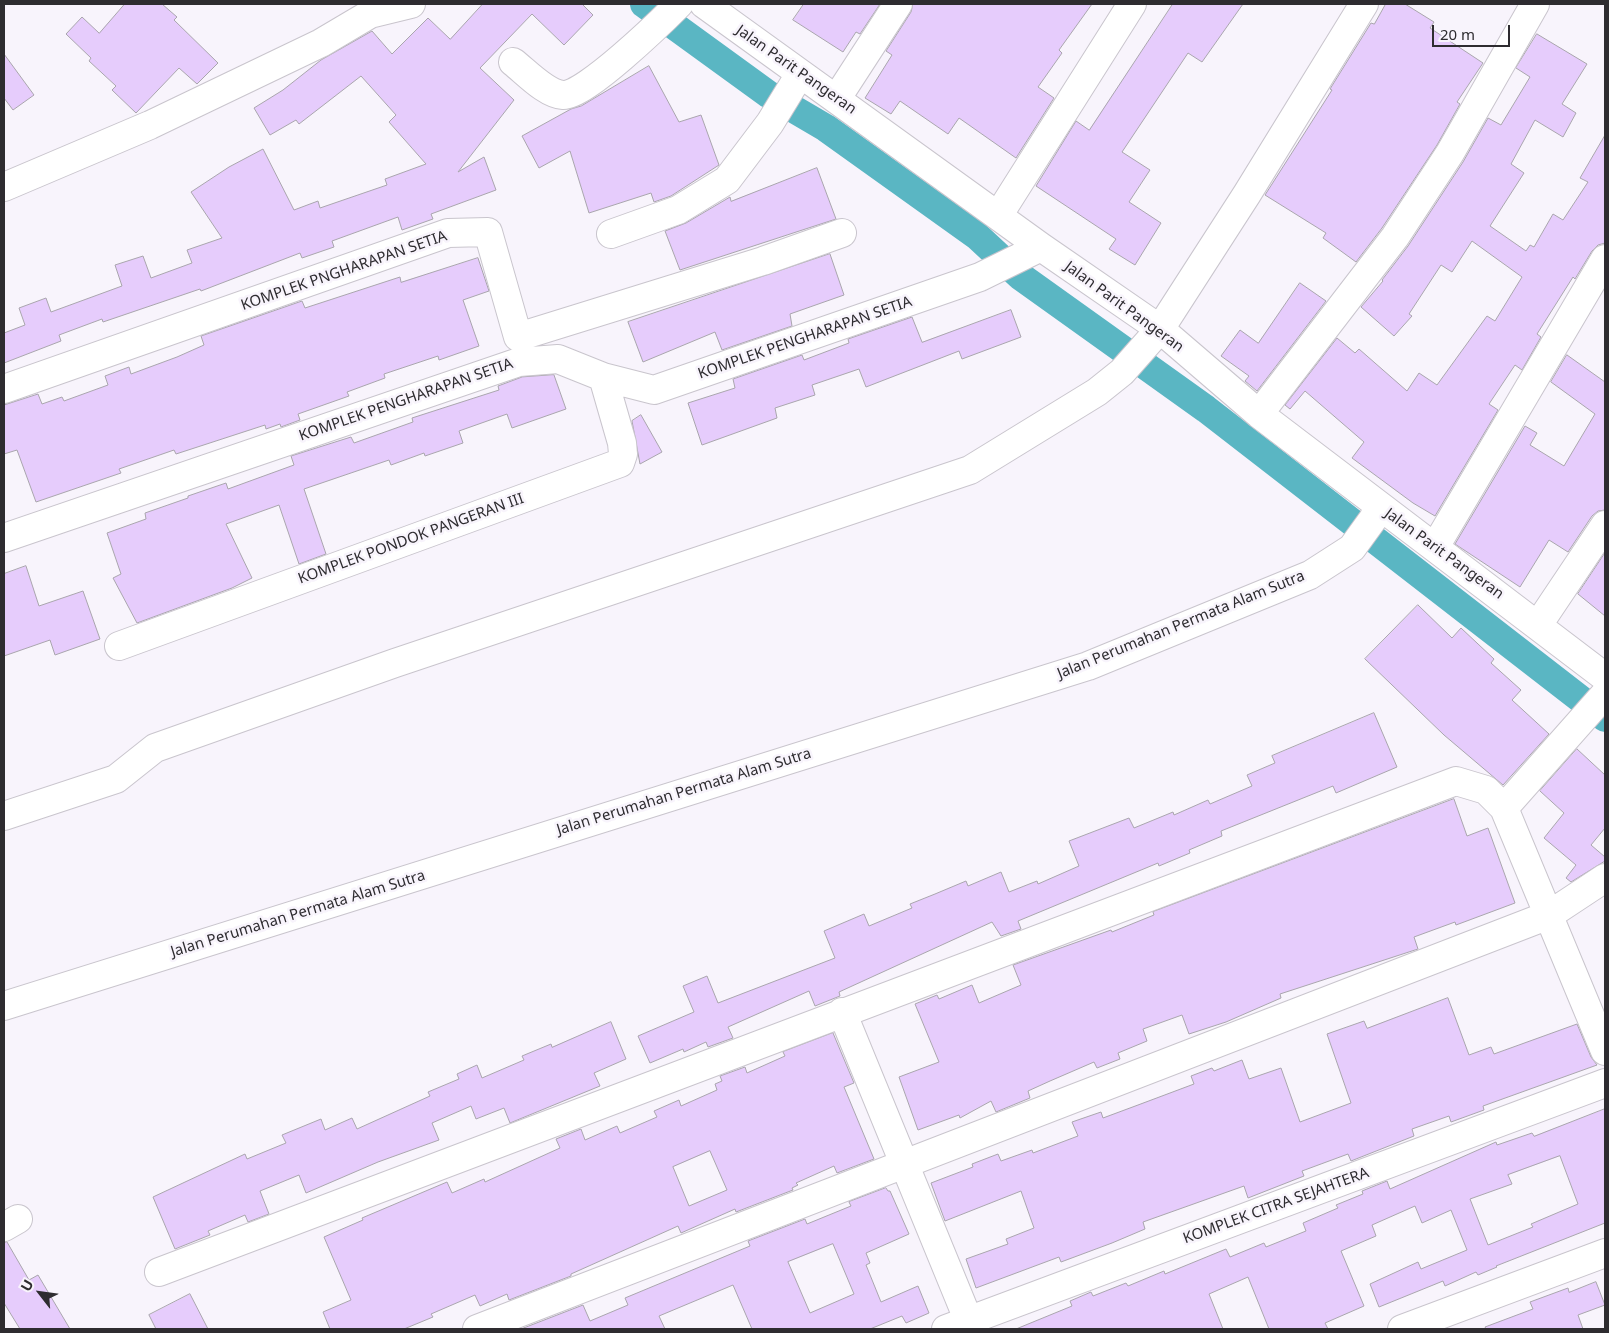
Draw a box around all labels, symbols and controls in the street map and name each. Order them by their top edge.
scale bar [1434,15,1512,47]
street label: Jalan Parit Pangeran [732,22,860,118]
text: 20 m [1440,24,1475,44]
street label: KOMPLEK PNGHARAPAN SETIA [239,227,449,315]
street label: Jalan Parit Pangeran [1061,258,1187,356]
street label: KOMPLEK PENGHARAPAN SETIA [696,293,914,383]
street label: KOMPLEK PENGHARAPAN SETIA [297,355,515,445]
street label: KOMPLEK PONDOK PANGERAN III [296,490,526,588]
street label: Jalan Parit Pangeran [1381,505,1507,603]
street label: Jalan Perumahan Permata Alam Sutra [1055,567,1307,683]
street label: Jalan Perumahan Permata Alam Sutra [555,745,813,839]
street label: Jalan Perumahan Permata Alam Sutra [169,867,427,961]
street label: KOMPLEK CITRA SEJAHTERA [1181,1164,1371,1248]
north arrow [15,1268,65,1318]
text: U [16,1276,37,1295]

